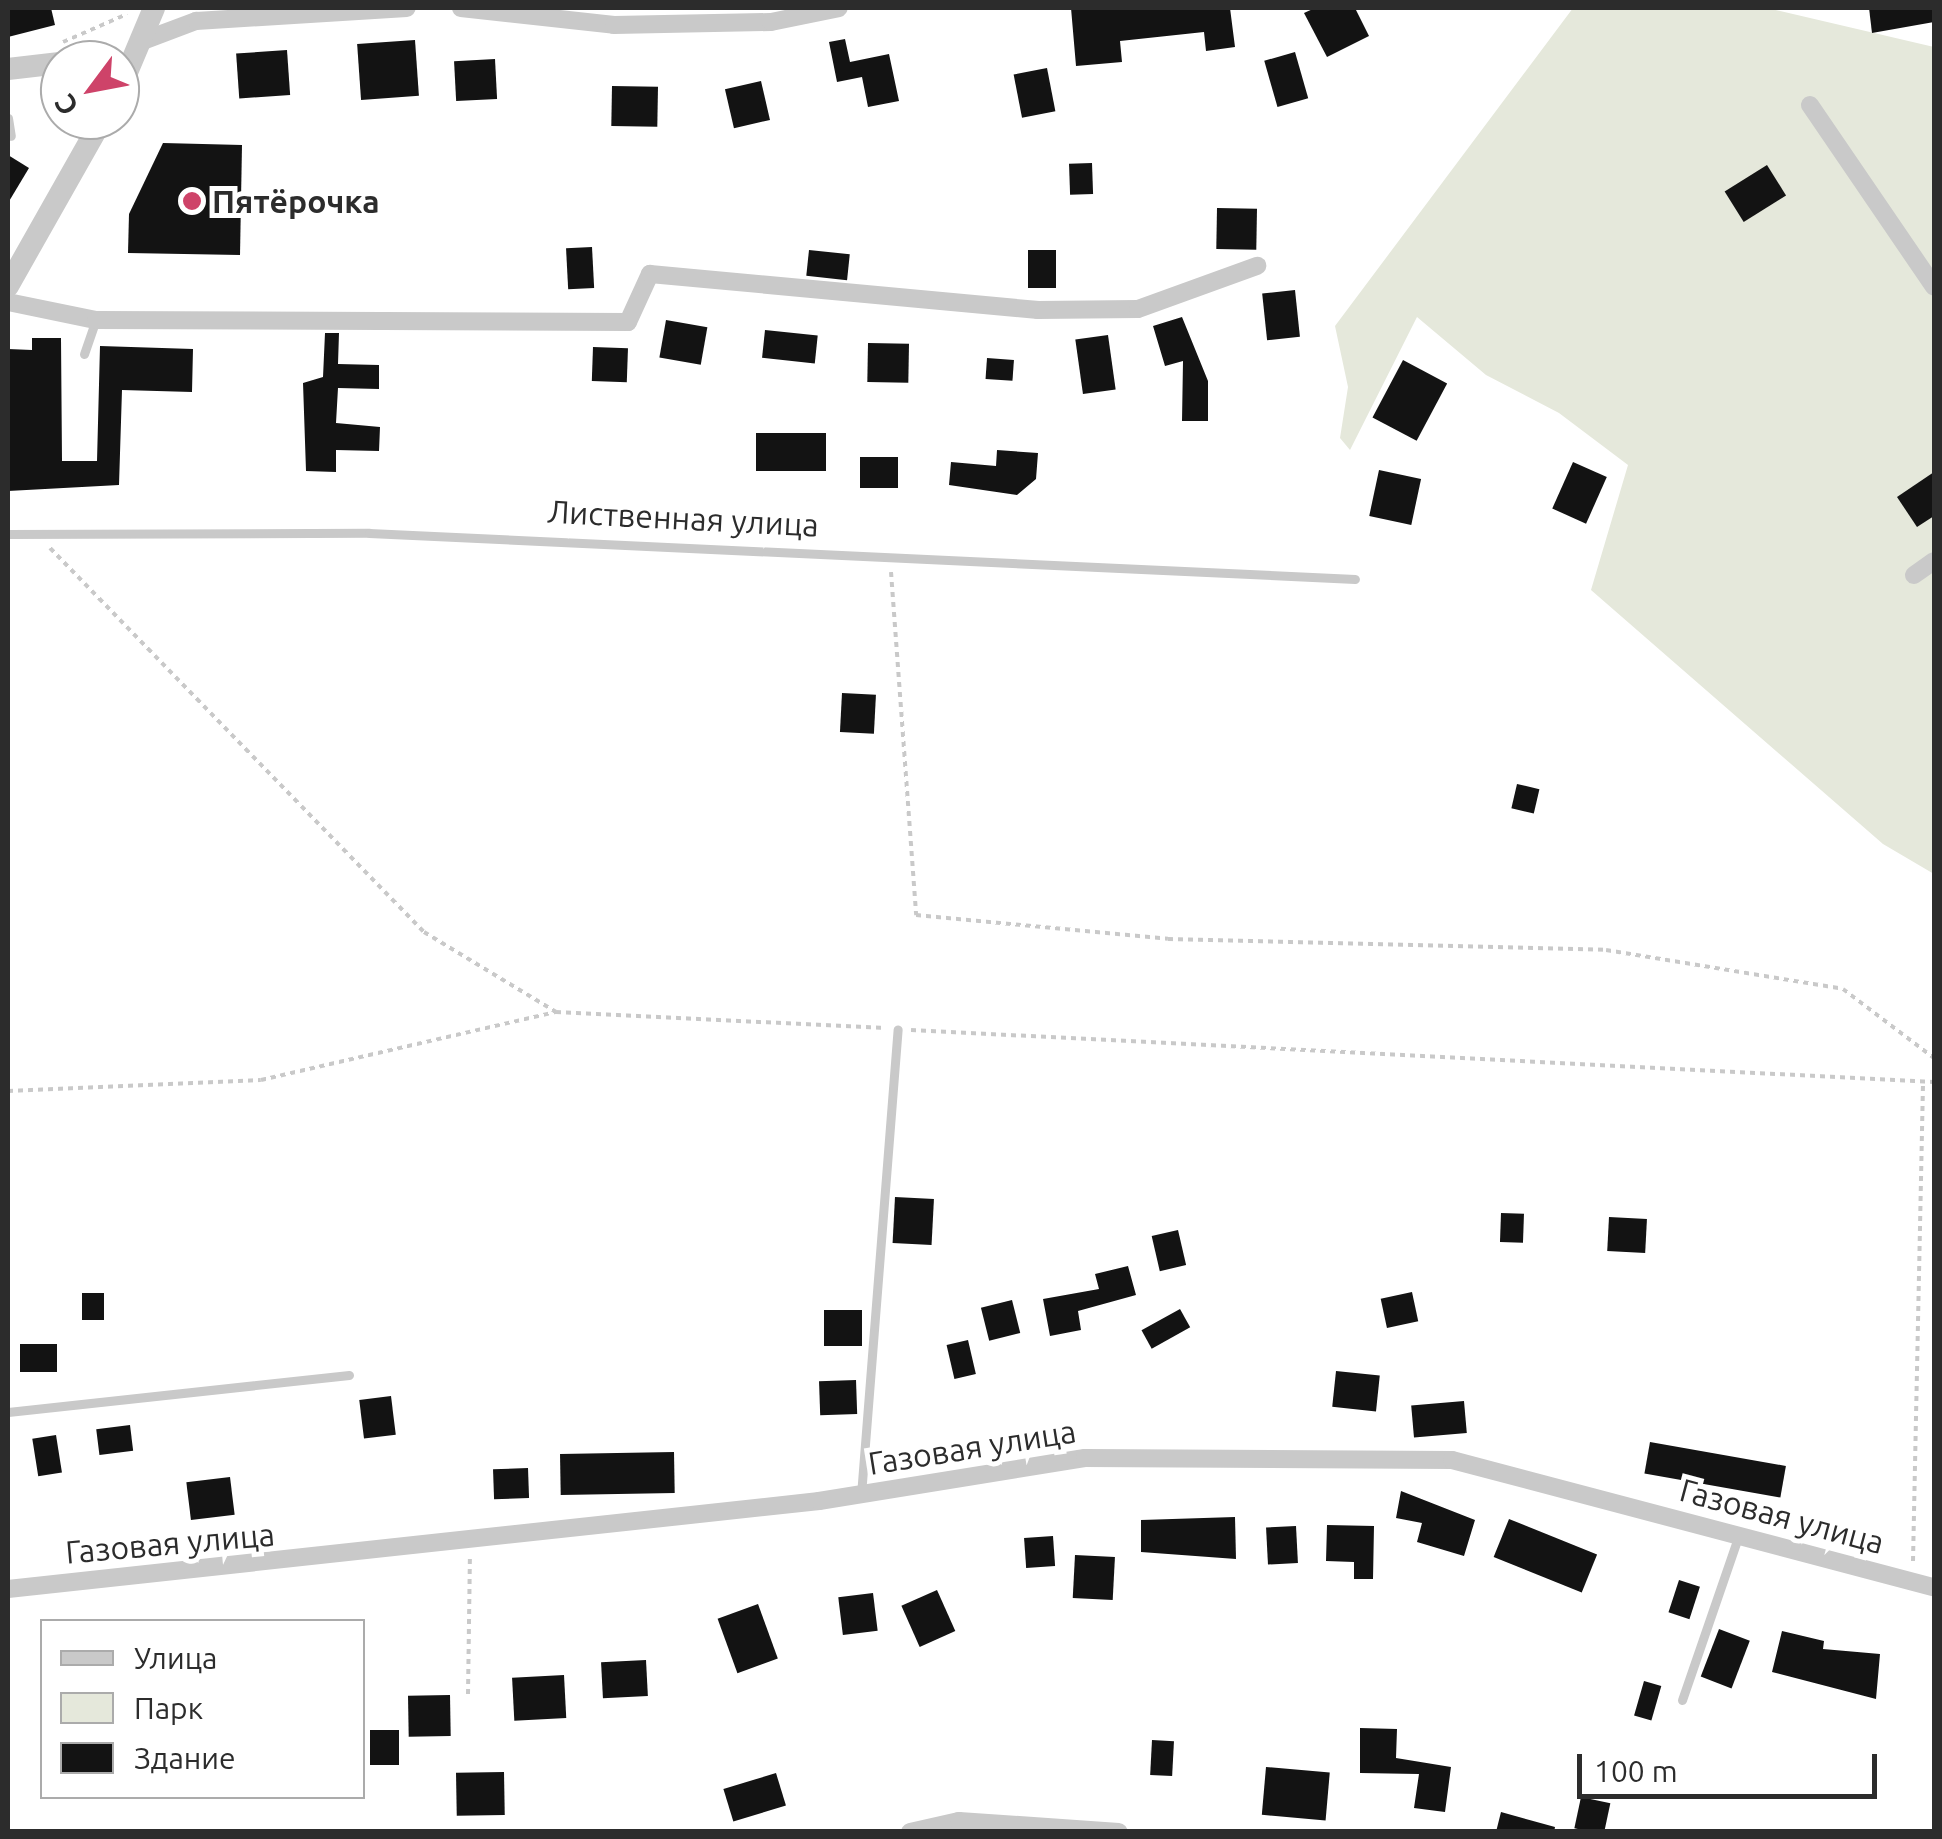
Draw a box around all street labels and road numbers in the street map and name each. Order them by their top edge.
street label: Лиственная улица [546,492,820,544]
street label: Газовая улица [865,1412,1079,1482]
street label: Газовая улица [1676,1470,1888,1562]
street label: Газовая улица [64,1515,276,1571]

